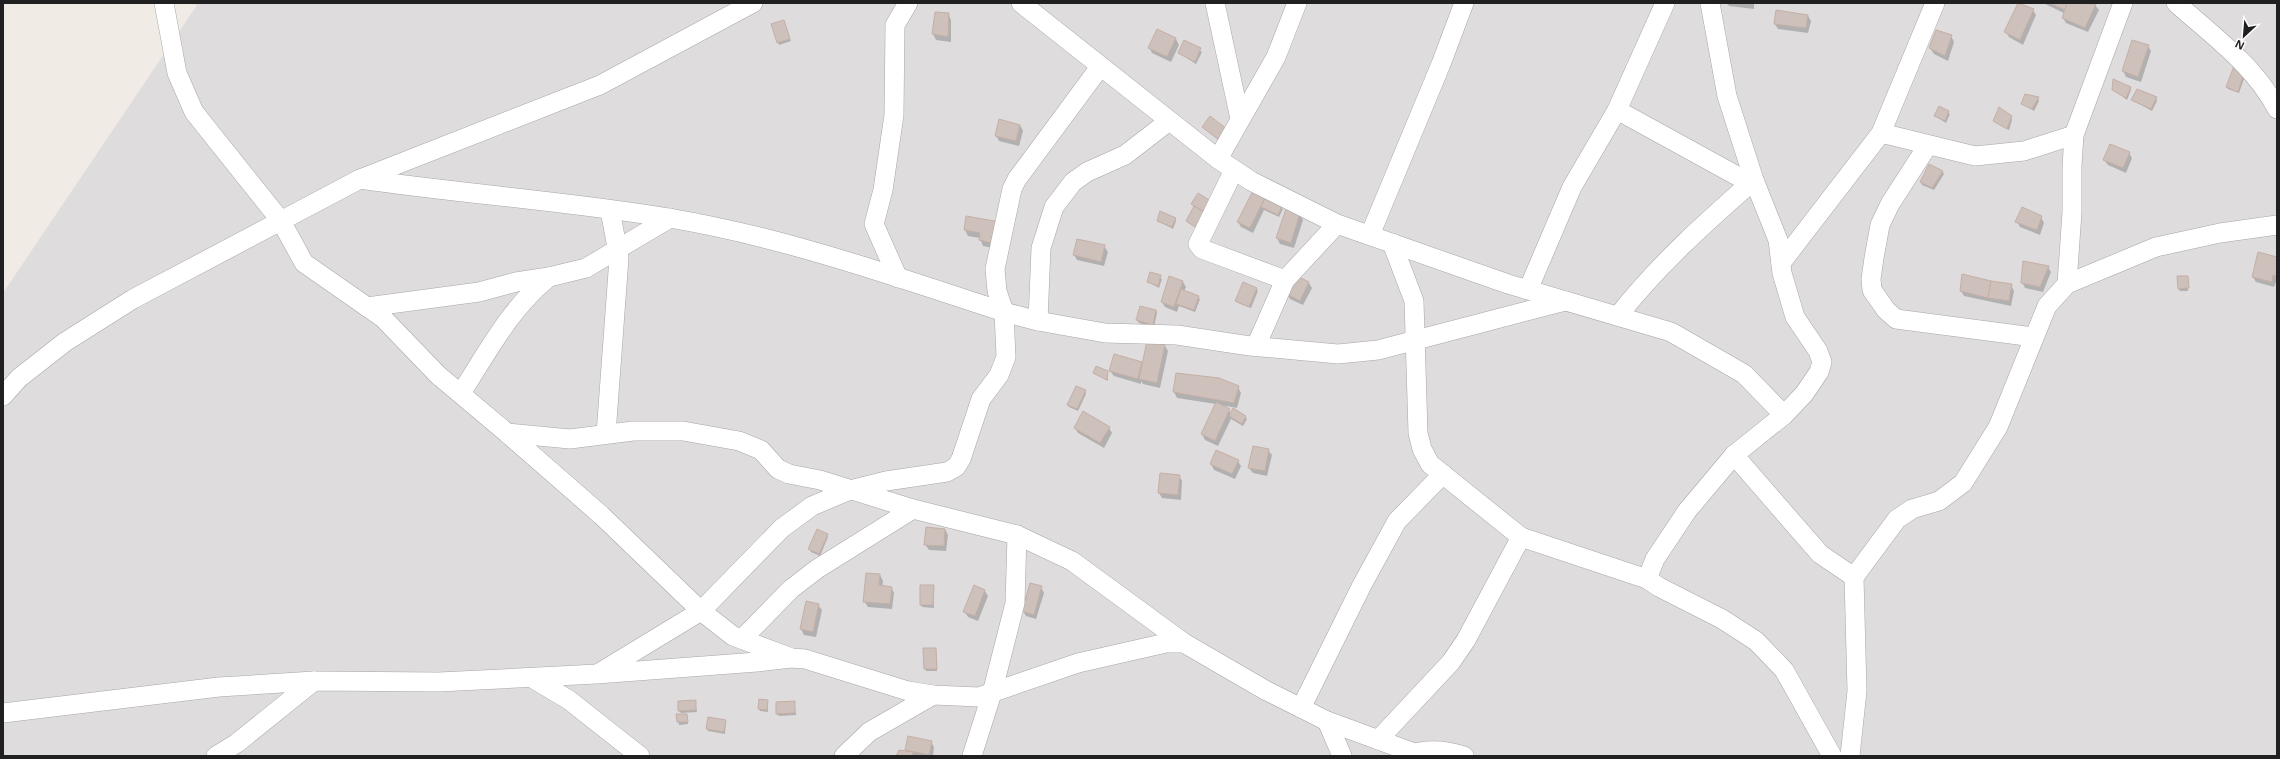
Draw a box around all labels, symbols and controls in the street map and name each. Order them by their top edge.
north arrow [2224,16,2264,56]
text: N [2232,37,2247,54]

